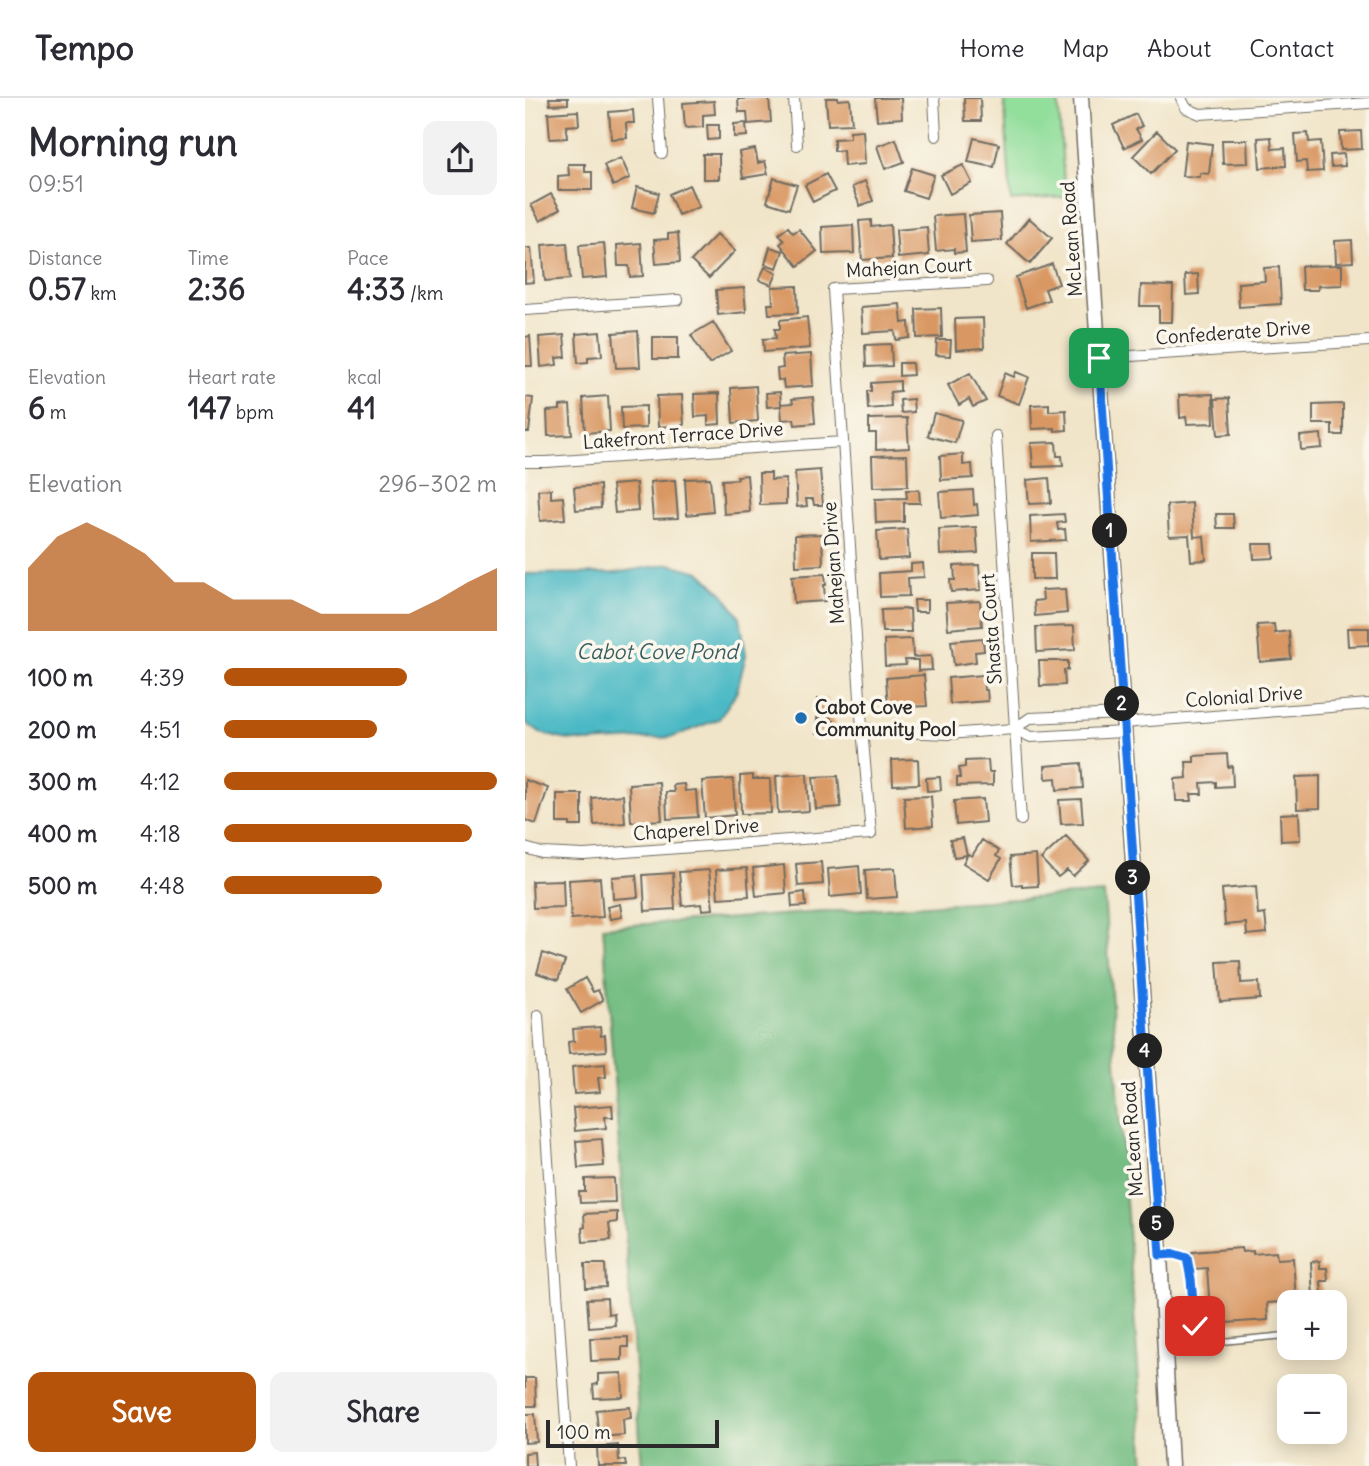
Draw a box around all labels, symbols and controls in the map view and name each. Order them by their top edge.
text: Tempo [35,27,134,69]
text: Home [960,33,1024,63]
text: Map [1062,33,1109,63]
text: About [1147,33,1211,63]
text: Contact [1249,33,1334,63]
text: Morning run [28,119,238,166]
button: share [423,121,497,195]
text: 09:51 [28,169,84,198]
street label: McLean Road [1055,180,1087,298]
text: Distance [28,246,102,270]
text: Time [188,246,229,270]
text: Pace [347,246,389,270]
street label: Mahejan Court [845,252,973,282]
text: 0.57 [28,270,86,308]
text: 2:36 [188,270,245,308]
text: 4:33 [347,270,406,308]
text: km [86,281,117,305]
text: /km [406,281,443,305]
street label: Confederate Drive [1155,315,1311,349]
pin [1069,328,1129,388]
icon: arrive [1080,339,1118,377]
text: Elevation [28,365,106,389]
text: Heart rate [188,365,276,389]
text: kcal [347,365,382,389]
text: 6 [28,389,45,427]
text: 147 [188,389,231,427]
text: 41 [347,389,376,427]
text: m [45,400,67,424]
text: bpm [231,400,274,424]
street label: Lakefront Terrace Drive [582,416,784,454]
text: Elevation [28,469,122,498]
text: 296–302 m [378,469,497,498]
street label: Mahejan Drive [817,501,849,625]
pin: 1 [1093,514,1127,548]
text: 1 [1106,518,1113,542]
street label: Shasta Court [975,573,1007,685]
water label: Cabot Cove Pond [576,638,740,665]
text: 100 m [28,663,93,692]
text: 4:39 [140,663,185,692]
street label: Colonial Drive [1184,680,1304,712]
pin: 2 [1105,686,1139,722]
text: 2 [1116,691,1127,715]
place label: Cabot Cove Community Pool [815,695,956,741]
marker: Cabot Cove Community Pool [793,710,809,726]
text: 200 m [28,715,97,744]
text: 4:51 [140,715,181,744]
text: 300 m [28,767,97,796]
text: 4:12 [140,767,180,796]
street label: Chaperel Drive [632,813,760,845]
text: 400 m [28,819,97,848]
text: 4:18 [140,819,181,848]
pin: 3 [1115,860,1151,896]
text: 3 [1127,865,1138,889]
text: 500 m [28,871,97,900]
text: 4:48 [140,871,185,900]
pin: 4 [1127,1034,1163,1068]
text: 4 [1139,1038,1150,1062]
street label: McLean Road [1116,1080,1148,1198]
pin: 5 [1139,1206,1175,1242]
text: 5 [1151,1211,1162,1235]
map controls [1277,1290,1347,1444]
button: + [1277,1290,1347,1360]
pin [1165,1296,1225,1356]
icon: check [1176,1307,1214,1345]
button: Save [28,1372,256,1452]
button: Share [270,1372,497,1452]
button: − [1277,1374,1347,1444]
scale bar [546,1417,719,1449]
text: 100 m [557,1420,611,1444]

